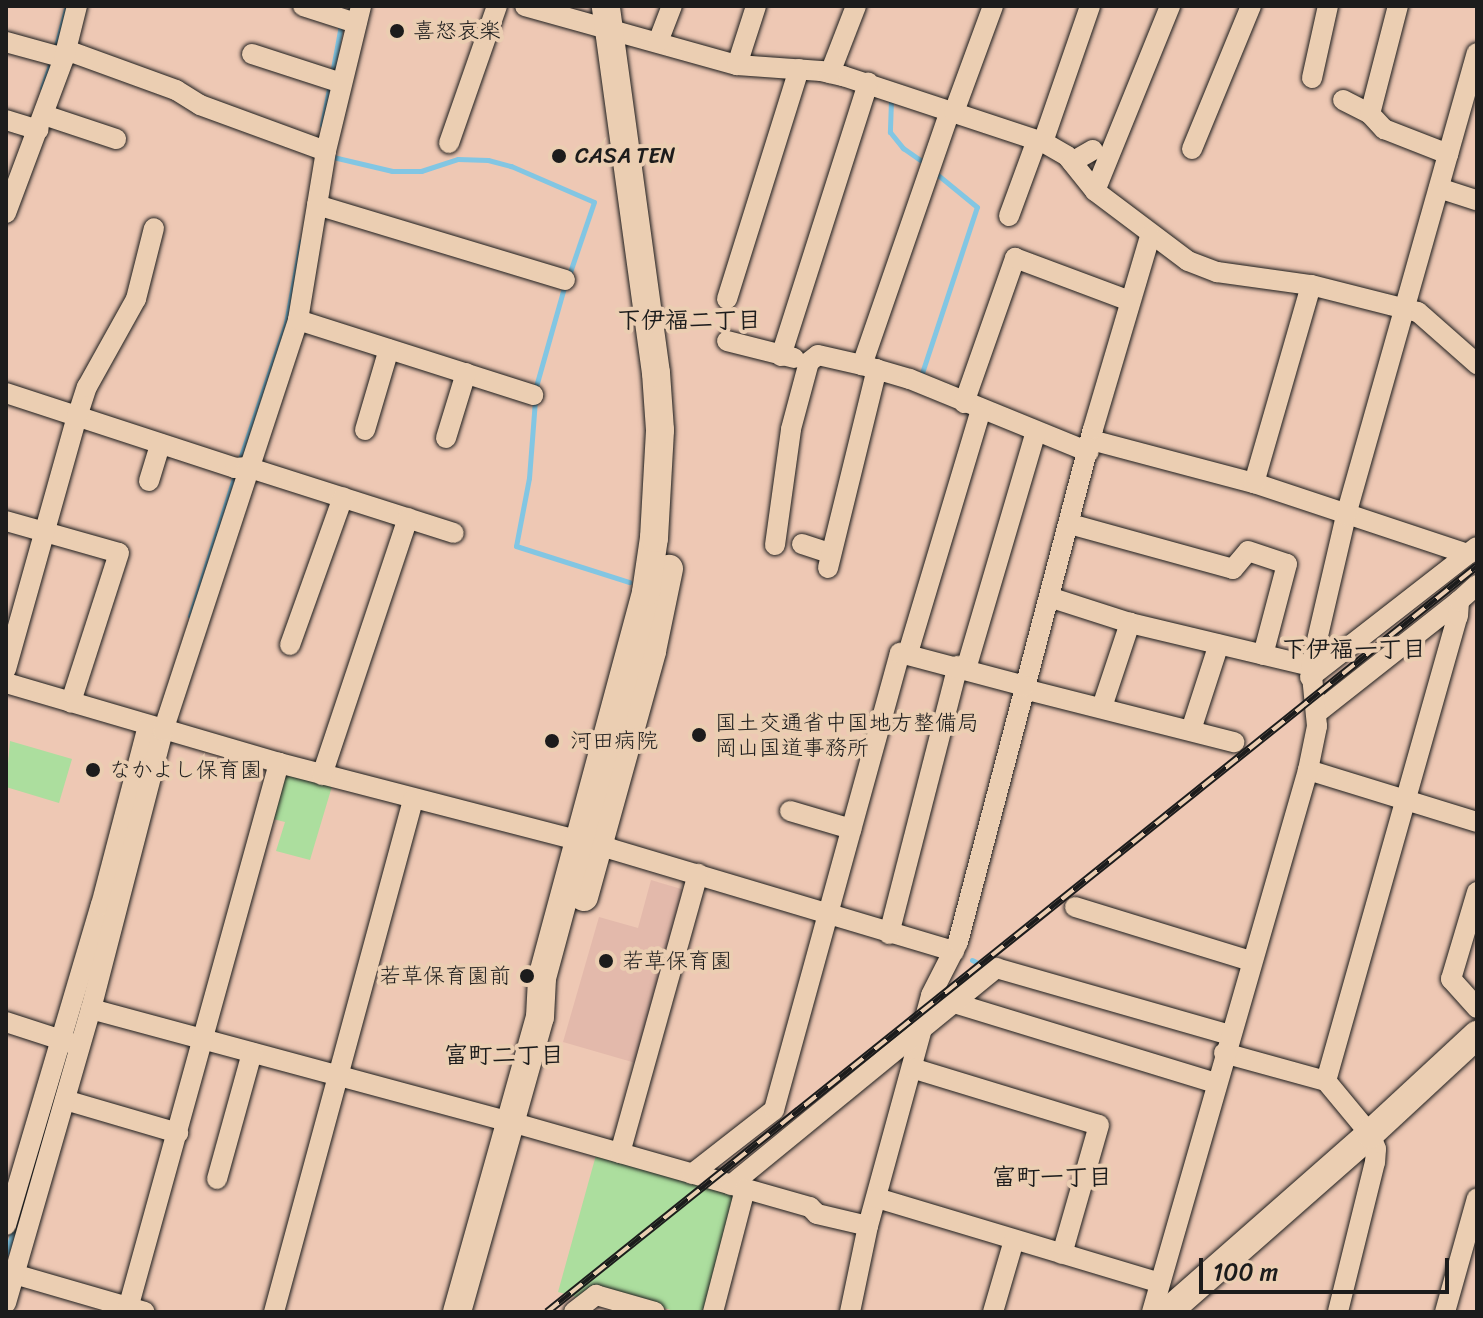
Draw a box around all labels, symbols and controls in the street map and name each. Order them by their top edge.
place label: 喜怒哀楽 [413,18,501,44]
marker: 喜怒哀楽 [388,22,406,40]
place label: CASA TEN [575,143,677,169]
marker: CASA TEN [550,147,568,165]
district label: 下伊福二丁目 [617,307,761,335]
district label: 下伊福一丁目 [1282,636,1426,664]
place label: 国土交通省中国地方整備局 岡山国道事務所 [715,709,979,760]
marker: 国土交通省中国地方整備局 岡山国道事務所 [690,726,708,744]
place label: 河田病院 [570,728,658,754]
marker: 河田病院 [541,730,563,752]
place label: なかよし保育園 [109,757,263,783]
marker: なかよし保育園 [84,761,102,779]
place label: 若草保育園 [622,948,732,974]
marker: 若草保育園 [597,952,615,970]
place label: 若草保育園前 [379,963,511,989]
marker: 若草保育園前 [518,967,536,985]
district label: 富町二丁目 [444,1042,564,1070]
district label: 富町一丁目 [992,1164,1112,1192]
scale bar [1203,1242,1453,1292]
text: 100 m [1213,1251,1278,1293]

